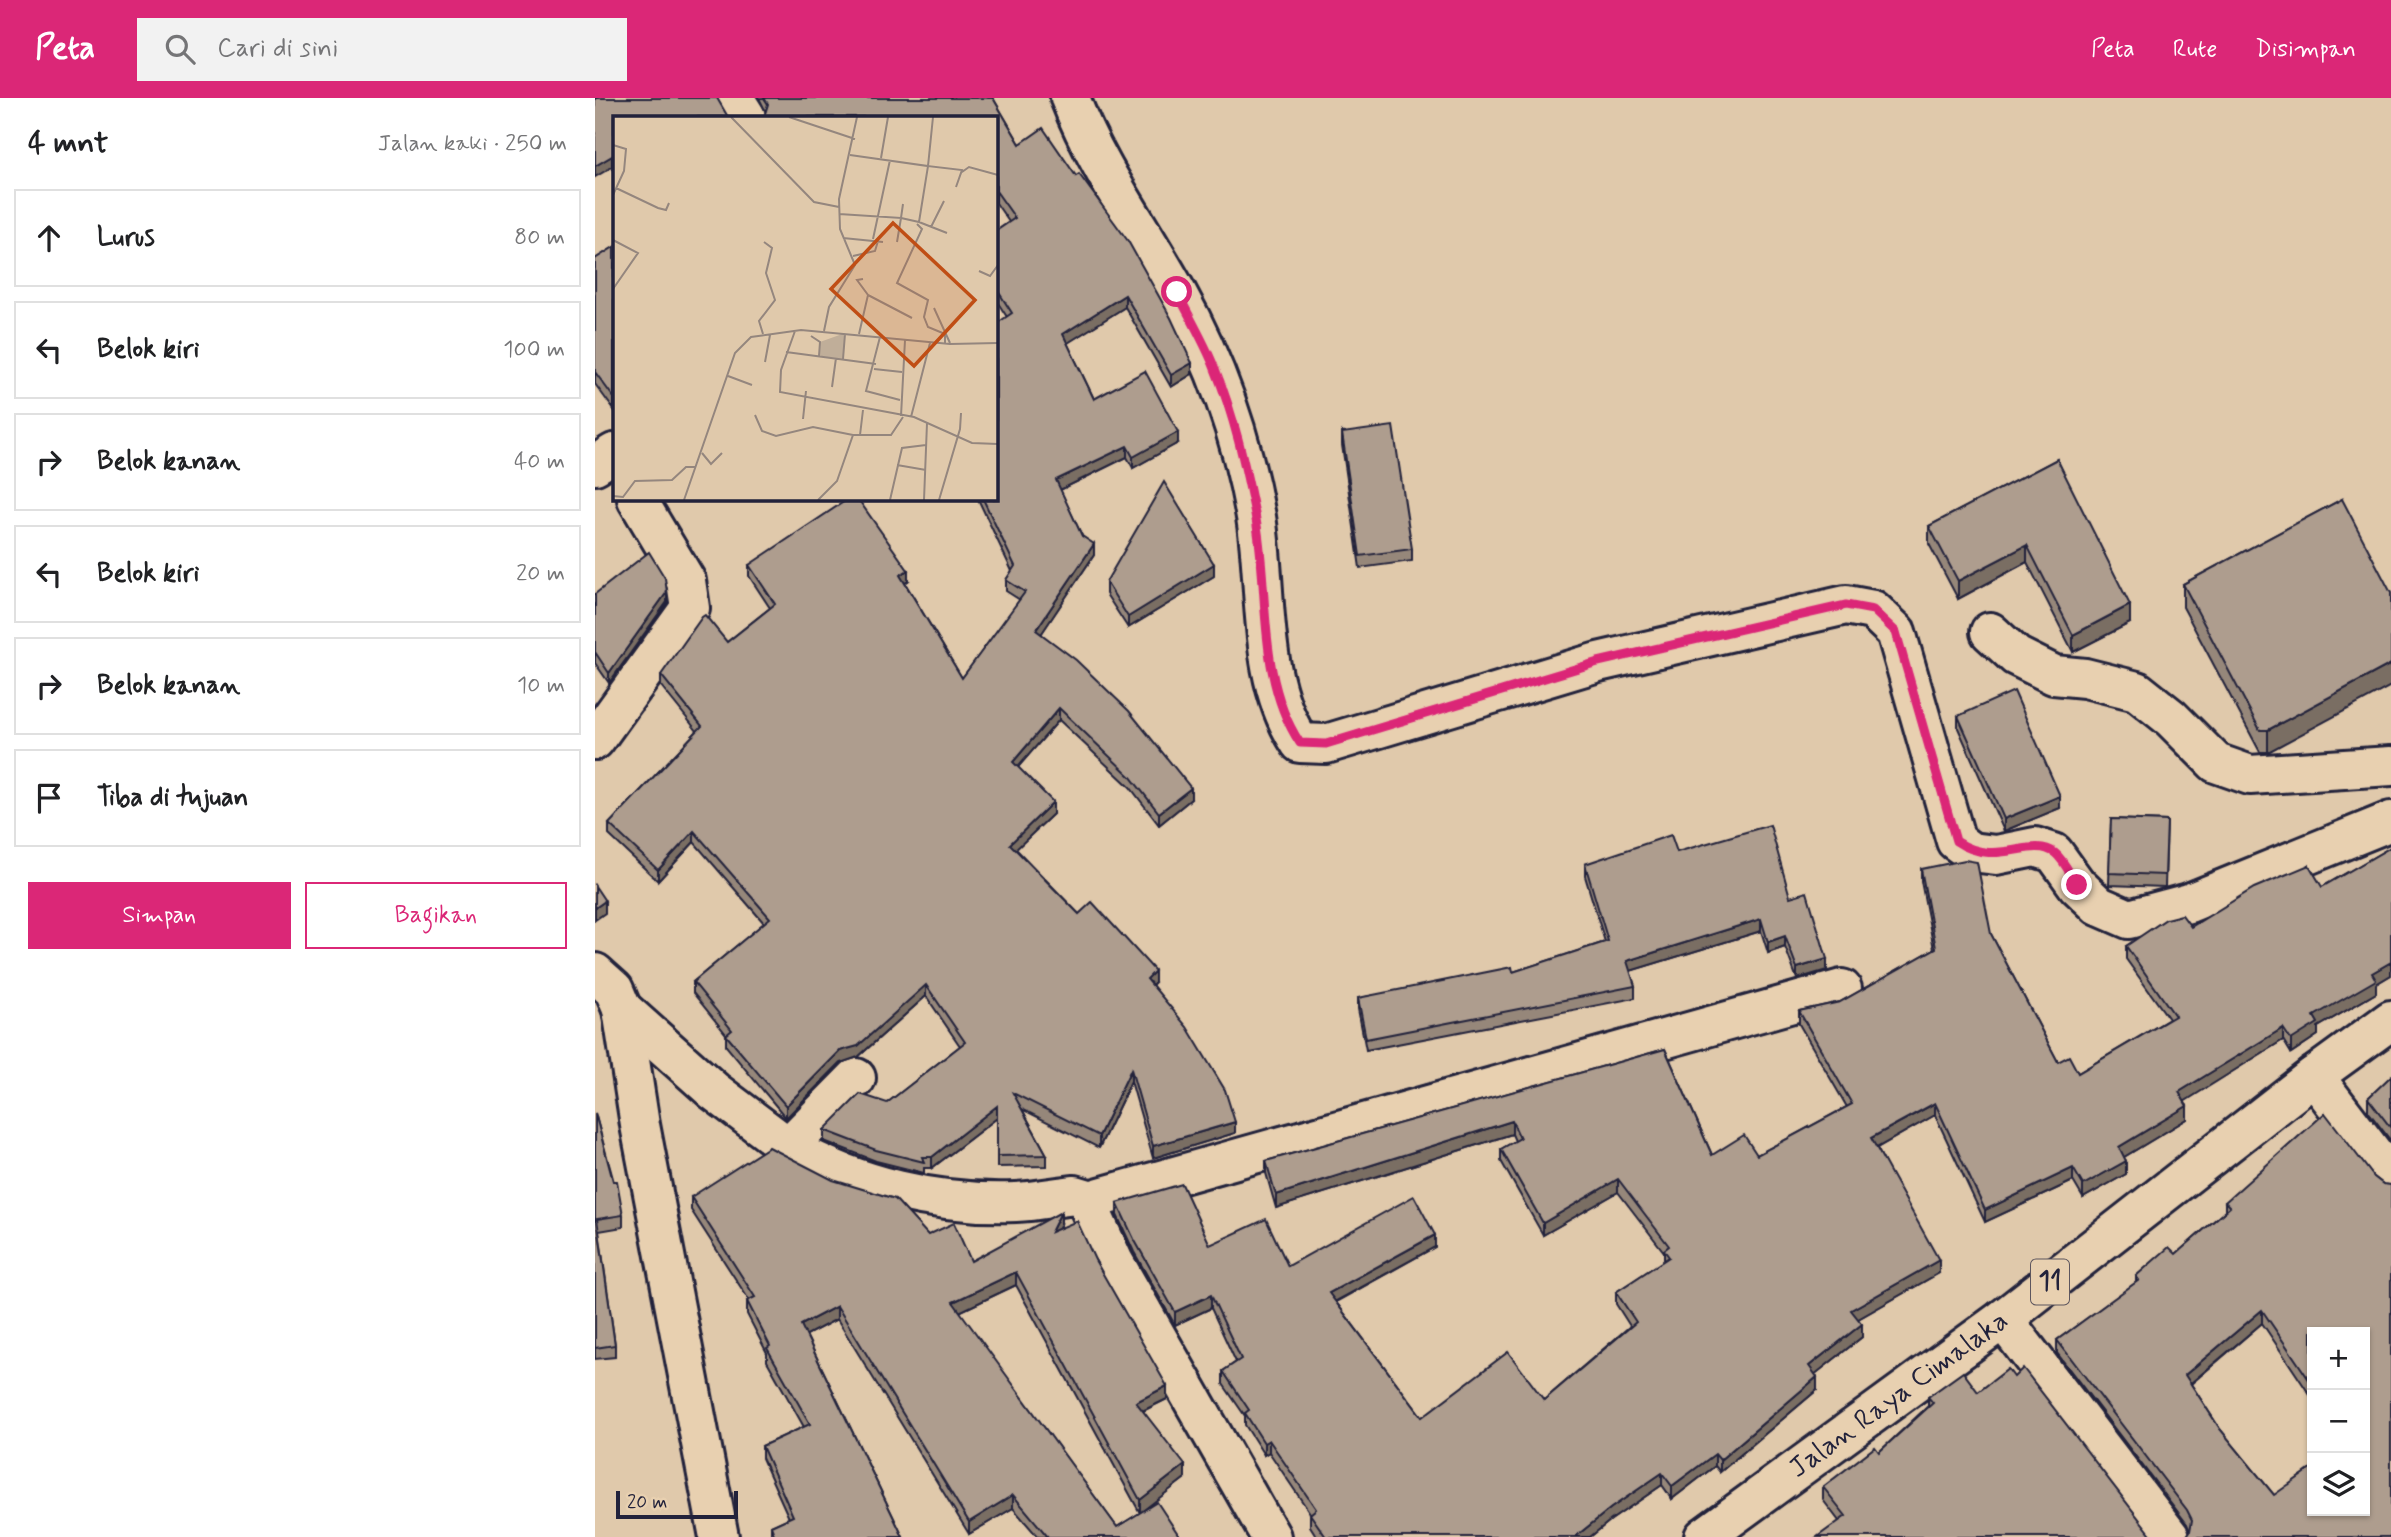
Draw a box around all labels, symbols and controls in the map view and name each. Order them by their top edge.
search box [137,18,627,81]
text: Peta [35,27,95,71]
icon: search [161,30,199,68]
text: Cari di sini [217,32,338,66]
text: Peta [2091,34,2135,65]
text: Rute [2173,34,2217,65]
text: Disimpan [2255,34,2356,65]
inset map [613,116,997,500]
text: 4 mnt [28,124,108,163]
text: Jalan kaki · 250 m [378,129,567,159]
icon: ahead [30,219,68,257]
text: Lurus [97,221,155,255]
text: 80 m [514,223,565,253]
route start [1161,276,1192,307]
icon: left [30,331,68,369]
text: Belok kiri [97,333,199,367]
text: 100 m [503,335,565,365]
icon: right [30,443,68,481]
text: Belok kanan [97,445,240,479]
text: 40 m [514,447,565,477]
icon: left [30,555,68,593]
text: Belok kiri [97,557,199,591]
text: 20 m [516,559,565,589]
icon: right [30,667,68,705]
text: Belok kanan [97,669,240,703]
text: 10 m [517,671,565,701]
icon: arrive [30,779,68,817]
text: Tiba di tujuan [97,781,248,815]
route end [2061,869,2092,900]
button: Simpan [28,882,291,949]
button: Bagikan [305,882,567,949]
road number: 11 [2031,1260,2069,1304]
street label: Jalan Raya Cimalaka [1782,1303,2016,1487]
map controls [2307,1327,2370,1516]
button: + [2307,1327,2370,1390]
button: − [2307,1390,2370,1453]
button: layers [2307,1453,2370,1516]
scale bar [616,1488,739,1520]
text: 20 m [627,1490,667,1515]

